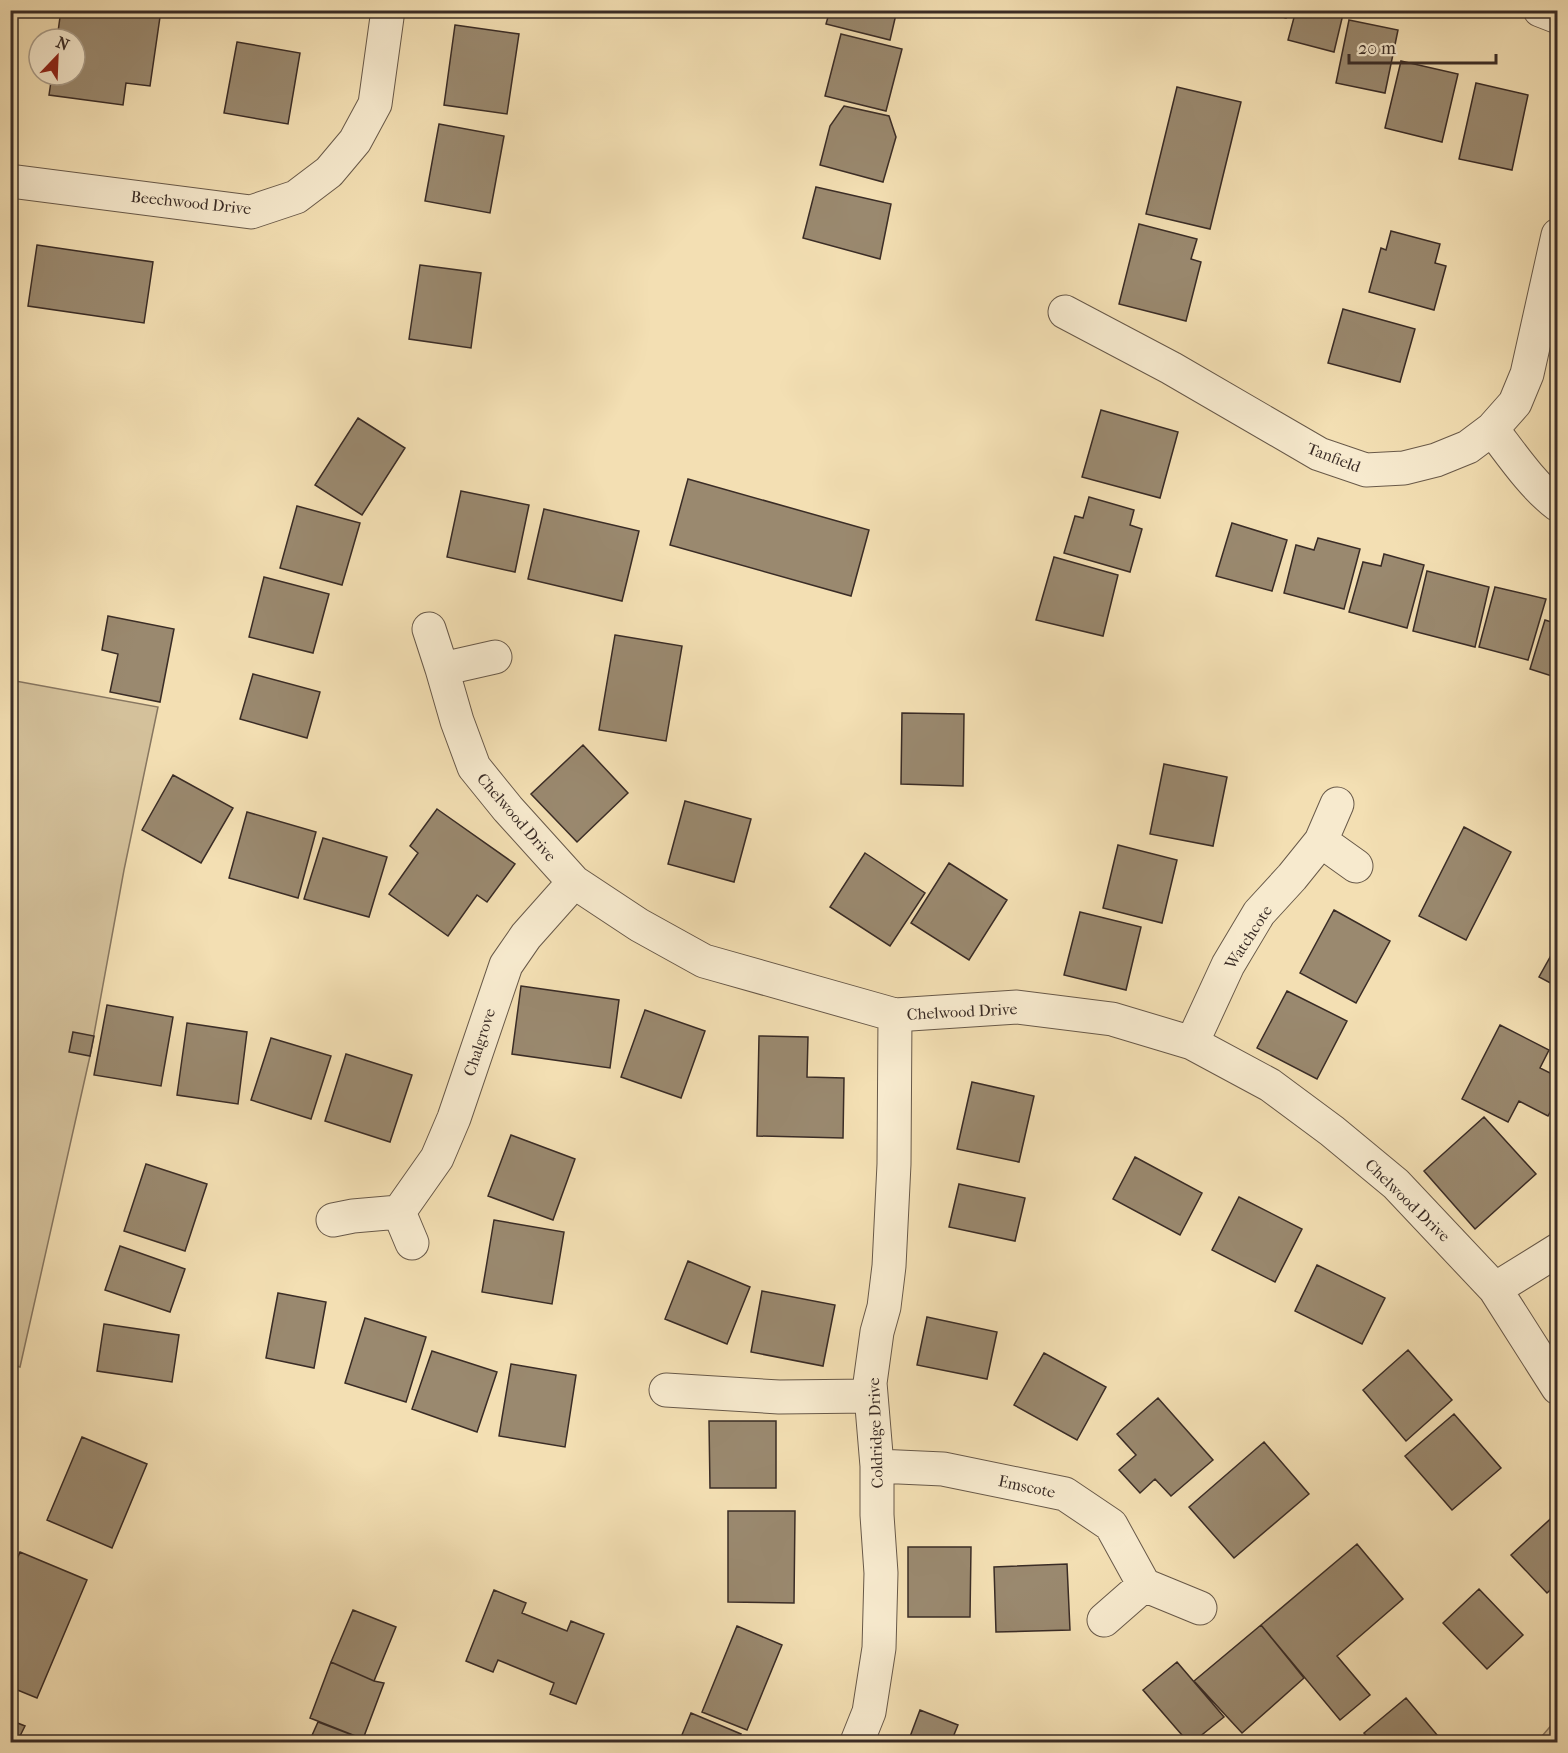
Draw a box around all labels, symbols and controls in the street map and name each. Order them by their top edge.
north arrow [27,27,87,87]
scale bar [1349,27,1496,65]
text: N [53,33,73,55]
text: 20 m [1358,38,1396,59]
street label: Beechwood Drive [130,187,252,218]
street label: Tanfield [1304,439,1364,476]
street label: Chelwood Drive [473,769,560,865]
street label: Watchcote [1220,902,1276,974]
street label: Chelwood Drive [906,999,1018,1024]
street label: Chalgrove [460,1006,499,1079]
street label: Chelwood Drive [1361,1155,1454,1246]
street label: Coldridge Drive [864,1377,887,1489]
street label: Emscote [997,1471,1057,1502]

